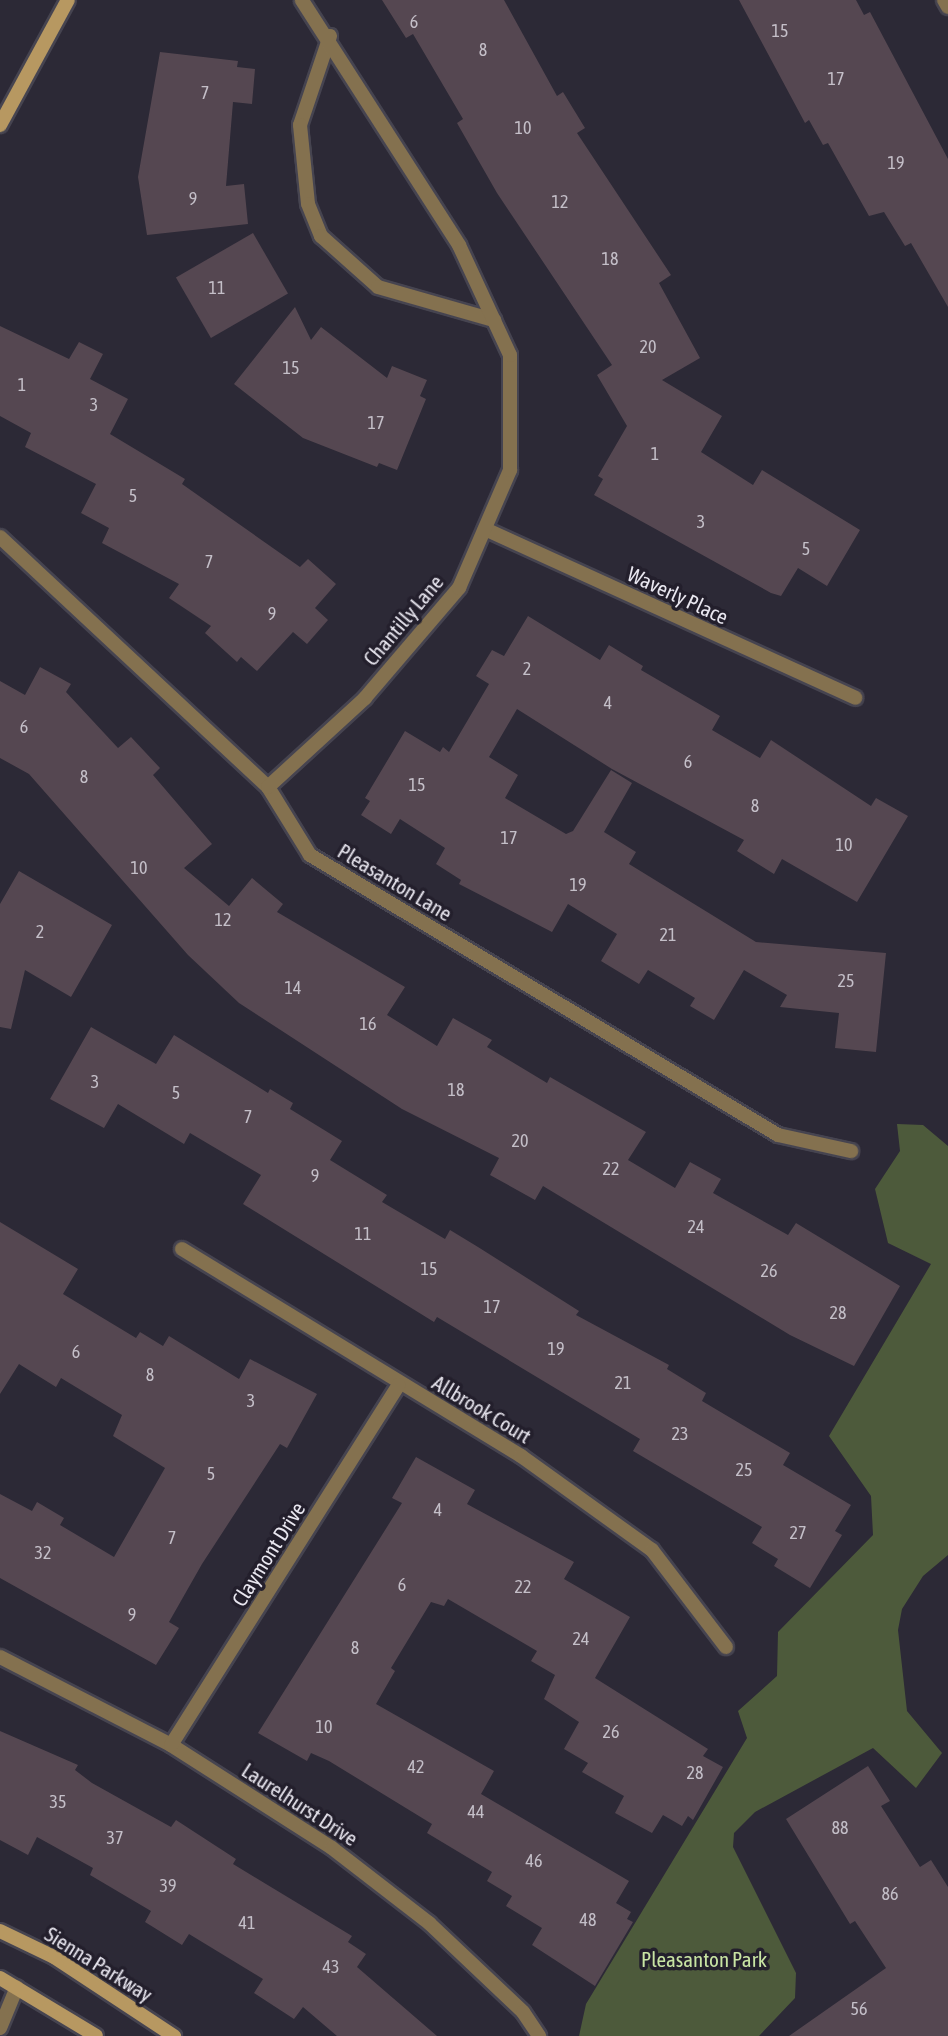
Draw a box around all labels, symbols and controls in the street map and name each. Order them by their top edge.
house number: 6 [410,11,418,33]
house number: 15 [772,20,788,42]
house number: 8 [479,39,487,61]
house number: 17 [828,68,844,90]
house number: 7 [201,82,209,104]
house number: 10 [515,117,531,139]
house number: 19 [888,152,904,174]
house number: 9 [189,188,197,210]
house number: 12 [552,191,568,213]
house number: 18 [602,248,618,270]
house number: 11 [209,277,225,299]
house number: 20 [640,336,656,358]
house number: 15 [283,357,299,379]
house number: 1 [18,374,26,396]
house number: 3 [90,394,98,416]
house number: 17 [368,412,384,434]
house number: 1 [651,443,659,465]
house number: 5 [129,485,137,507]
house number: 3 [697,511,705,533]
house number: 5 [802,538,810,560]
house number: 7 [205,551,213,573]
street label: Waverly Place [624,561,732,629]
street label: Chantilly Lane [358,570,448,670]
house number: 9 [268,603,276,625]
house number: 2 [523,658,531,680]
house number: 4 [604,692,612,714]
house number: 6 [20,716,28,738]
house number: 6 [684,751,692,773]
house number: 8 [80,766,88,788]
house number: 15 [409,774,425,796]
house number: 8 [751,795,759,817]
house number: 17 [501,827,517,849]
house number: 10 [836,834,852,856]
street label: Pleasanton Lane [333,838,457,926]
house number: 10 [131,857,147,879]
house number: 19 [570,874,586,896]
house number: 12 [215,909,231,931]
house number: 2 [36,921,44,943]
house number: 21 [660,924,676,946]
house number: 25 [838,970,854,992]
house number: 14 [285,977,301,999]
house number: 16 [360,1013,376,1035]
house number: 3 [91,1071,99,1093]
house number: 18 [448,1079,464,1101]
house number: 5 [172,1082,180,1104]
house number: 7 [244,1106,252,1128]
house number: 20 [512,1130,528,1152]
house number: 22 [603,1158,619,1180]
house number: 9 [311,1165,319,1187]
house number: 24 [688,1216,704,1238]
house number: 11 [355,1223,371,1245]
house number: 15 [421,1258,437,1280]
house number: 26 [761,1260,777,1282]
house number: 17 [484,1296,500,1318]
house number: 28 [830,1302,846,1324]
house number: 19 [548,1338,564,1360]
house number: 6 [72,1341,80,1363]
house number: 8 [146,1364,154,1386]
street label: Allbrook Court [428,1370,536,1448]
house number: 21 [615,1372,631,1394]
house number: 3 [247,1390,255,1412]
house number: 23 [672,1423,688,1445]
house number: 25 [736,1459,752,1481]
house number: 5 [207,1463,215,1485]
street label: Claymont Drive [226,1497,310,1611]
house number: 4 [434,1499,442,1521]
house number: 27 [790,1522,806,1544]
house number: 7 [168,1527,176,1549]
house number: 32 [35,1542,51,1564]
house number: 6 [398,1574,406,1596]
house number: 22 [515,1576,531,1598]
house number: 9 [128,1604,136,1626]
house number: 24 [573,1628,589,1650]
house number: 8 [351,1637,359,1659]
house number: 10 [316,1716,332,1738]
house number: 26 [603,1721,619,1743]
house number: 42 [408,1756,424,1778]
street label: Laurelhurst Drive [237,1757,363,1851]
house number: 28 [687,1762,703,1784]
house number: 35 [50,1791,66,1813]
house number: 44 [468,1801,484,1823]
house number: 88 [832,1817,848,1839]
house number: 37 [107,1827,123,1849]
house number: 46 [526,1850,542,1872]
house number: 39 [160,1875,176,1897]
house number: 86 [882,1883,898,1905]
house number: 48 [580,1909,596,1931]
house number: 41 [239,1912,255,1934]
street label: Sienna Parkway [41,1921,157,2007]
park label: Pleasanton Park [641,1946,767,1972]
house number: 43 [323,1956,339,1978]
house number: 56 [851,1998,867,2020]

